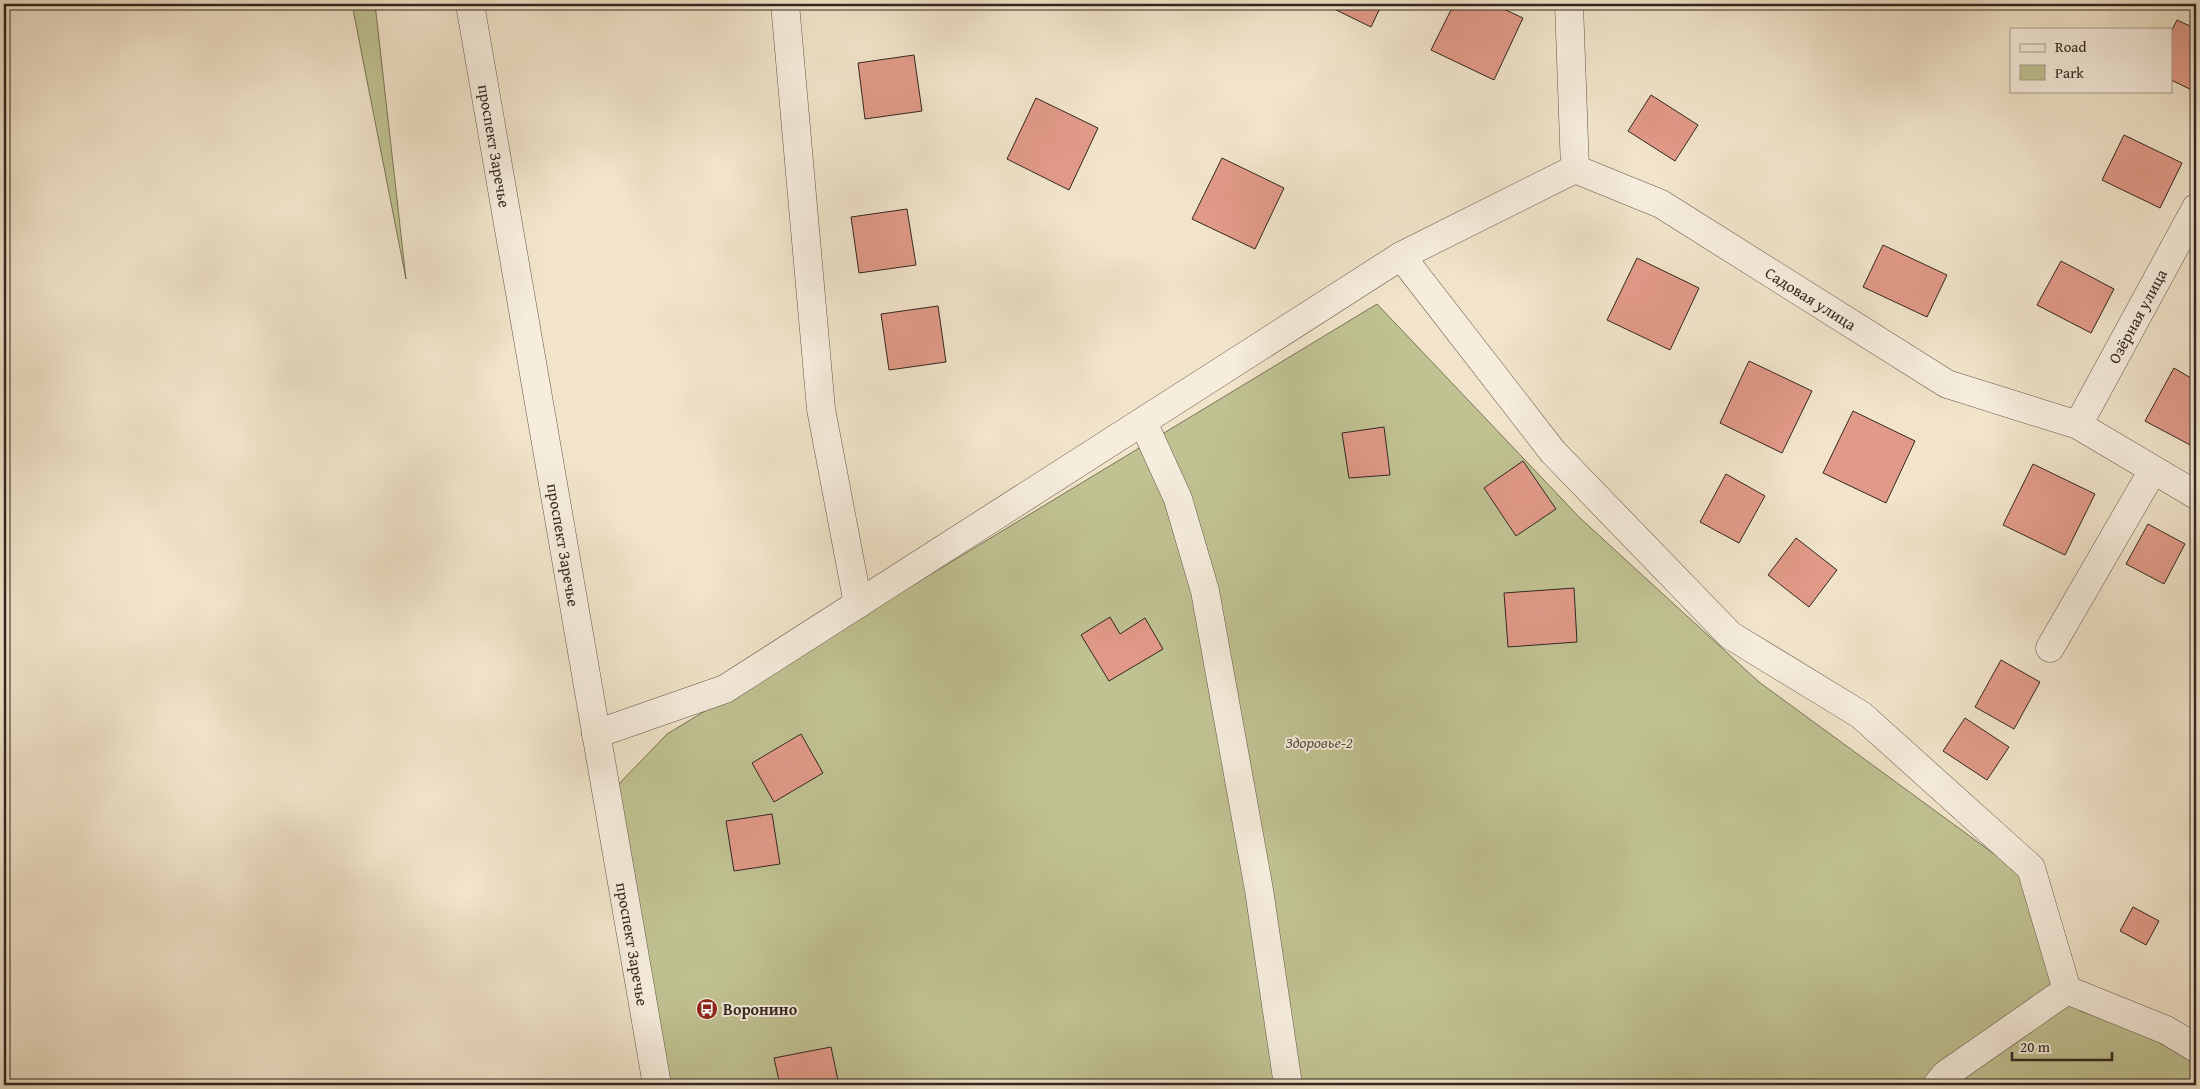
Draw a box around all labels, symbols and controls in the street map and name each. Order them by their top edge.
legend [2010,28,2172,92]
text: Road [2055,36,2086,57]
text: Park [2055,62,2084,83]
street label: проспект Заречье [472,82,517,209]
street label: Садовая улица [1761,261,1861,336]
street label: Озёрная улица [2102,264,2173,368]
street label: проспект Заречье [541,481,586,609]
park label: Здоровье-2 [1285,730,1353,754]
street label: проспект Заречье [610,880,655,1008]
bus stop icon: Воронино [695,997,719,1021]
place label: Воронино [723,997,798,1021]
scale bar [2012,1029,2112,1061]
text: 20 m [2020,1036,2051,1057]

